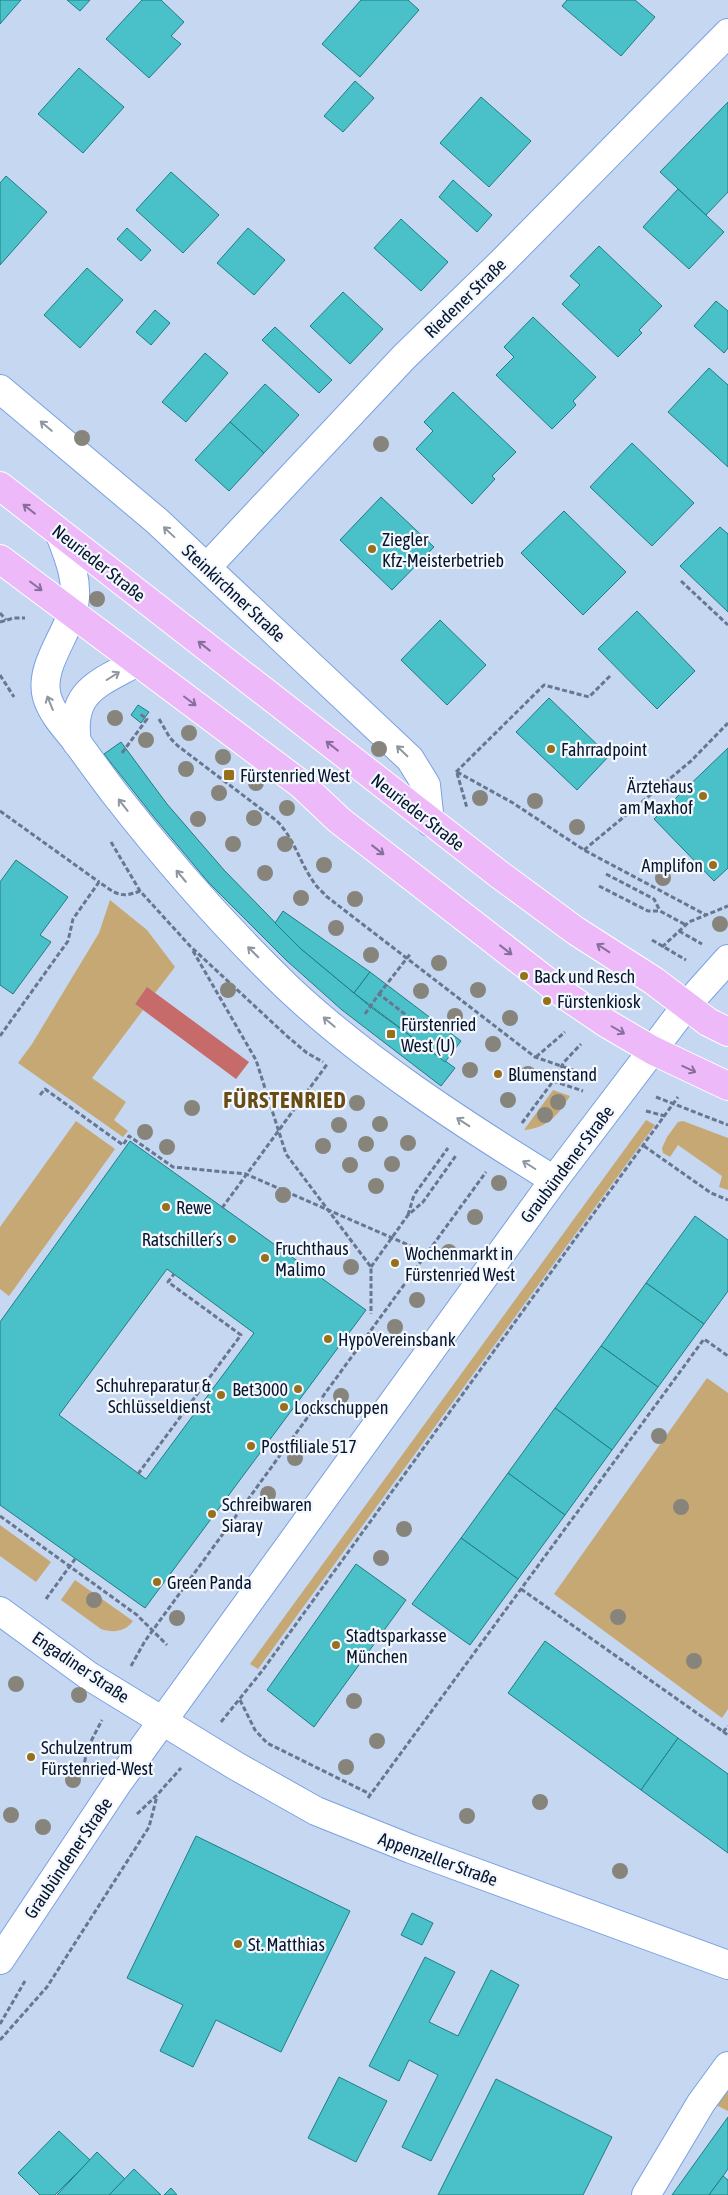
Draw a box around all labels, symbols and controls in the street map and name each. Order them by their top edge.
street label: Riedener Straße [420,254,510,342]
one-way arrow [40,421,53,432]
one-way arrow [23,504,36,515]
street label: Neurieder Straße [48,520,150,606]
one-way arrow [163,526,176,538]
place label: Ziegler Kfz-Meisterbetrieb [382,529,504,571]
street label: Steinkirchner Straße [178,540,290,646]
marker: Ziegler Kfz-Meisterbetrieb [366,543,378,555]
one-way arrow [29,581,43,591]
one-way arrow [197,641,211,651]
one-way arrow [105,671,119,681]
one-way arrow [44,695,53,710]
one-way arrow [183,696,197,706]
place label: Fahrradpoint [561,739,647,760]
one-way arrow [325,741,339,751]
marker: Fahrradpoint [545,743,557,755]
one-way arrow [397,746,409,758]
place label: Fürstenried West [240,765,350,786]
marker: Fürstenried West [222,768,236,782]
street label: Neurieder Straße [367,769,469,855]
place label: Ärztehaus am Maxhof [619,776,693,818]
marker: Ärztehaus am Maxhof [697,790,709,802]
one-way arrow [118,798,129,811]
one-way arrow [371,844,384,855]
place label: Amplifon [642,855,703,876]
marker: Amplifon [707,859,719,871]
one-way arrow [176,869,187,882]
one-way arrow [596,943,610,953]
one-way arrow [499,944,512,955]
one-way arrow [247,947,259,959]
place label: Back und Resch [534,966,635,987]
marker: Back und Resch [518,970,530,982]
place label: Fürstenkiosk [557,991,641,1012]
marker: Fürstenkiosk [541,995,553,1007]
place label: Fürstenried West (U) [401,1014,476,1056]
one-way arrow [322,1017,335,1028]
one-way arrow [610,1025,624,1035]
marker: Fürstenried West (U) [385,1028,397,1040]
place label: Blumenstand [508,1064,597,1085]
one-way arrow [681,1065,696,1074]
marker: Blumenstand [492,1068,504,1080]
district label: FÜRSTENRIED [223,1087,347,1113]
street label: Graubündener Straße [516,1101,618,1227]
one-way arrow [456,1117,470,1127]
one-way arrow [522,1159,536,1169]
place label: Rewe [176,1197,212,1218]
marker: Rewe [160,1201,172,1213]
place label: Ratschiller´s [142,1229,222,1250]
marker: Ratschiller´s [226,1233,238,1245]
place label: Fruchthaus Malimo [275,1238,349,1280]
place label: Wochenmarkt in Fürstenried West [405,1243,515,1285]
marker: Fruchthaus Malimo [259,1252,271,1264]
marker: Wochenmarkt in Fürstenried West [389,1257,401,1269]
place label: HypoVereinsbank [338,1329,456,1350]
marker: HypoVereinsbank [322,1333,334,1345]
place label: Schuhreparatur & Schlüsseldienst [96,1375,212,1417]
place label: Bet3000 [232,1379,288,1400]
marker: Bet3000 [292,1383,304,1395]
marker: Schuhreparatur & Schlüsseldienst [215,1389,227,1401]
place label: Lockschuppen [294,1397,388,1418]
marker: Lockschuppen [278,1401,290,1413]
place label: Postfiliale 517 [261,1436,357,1457]
marker: Postfiliale 517 [245,1440,257,1452]
place label: Schreibwaren Siaray [222,1494,312,1536]
marker: Schreibwaren Siaray [206,1508,218,1520]
place label: Green Panda [167,1572,252,1593]
marker: Green Panda [151,1576,163,1588]
place label: Stadtsparkasse München [346,1625,447,1667]
street label: Engadiner Straße [29,1627,133,1707]
marker: Stadtsparkasse München [330,1639,342,1651]
place label: Schulzentrum Fürstenried-West [41,1737,153,1779]
marker: Schulzentrum Fürstenried-West [25,1751,37,1763]
street label: Graubündener Straße [20,1793,116,1923]
street label: Appenzeller Straße [376,1828,500,1890]
place label: St. Matthias [248,1934,325,1955]
marker: St. Matthias [232,1938,244,1950]

